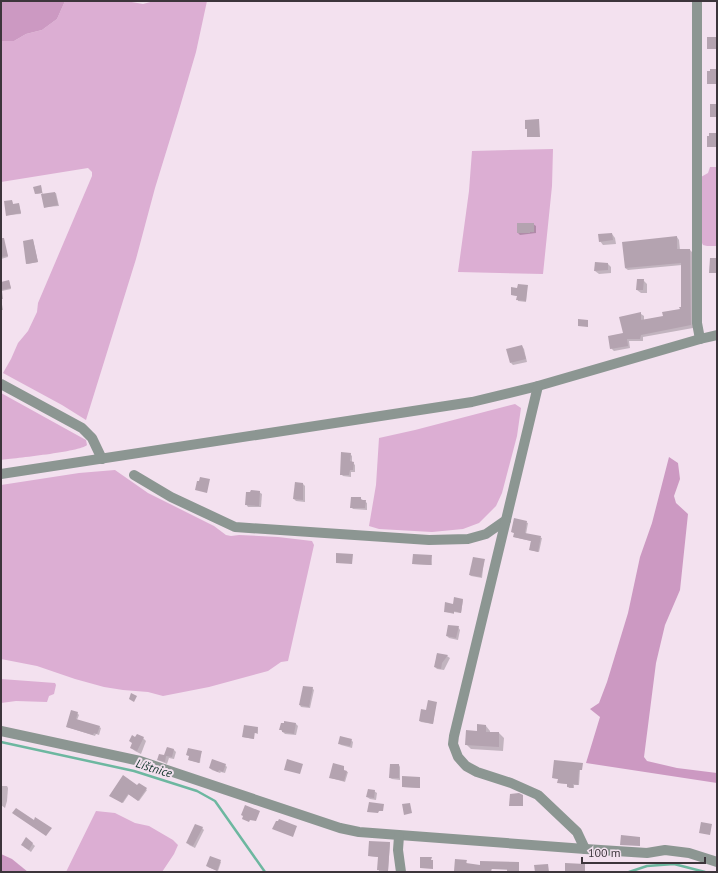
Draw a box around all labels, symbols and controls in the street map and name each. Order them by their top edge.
water label: Líštnice [134,755,174,781]
scale bar [582,839,705,865]
text: 100 m [588,845,621,860]

